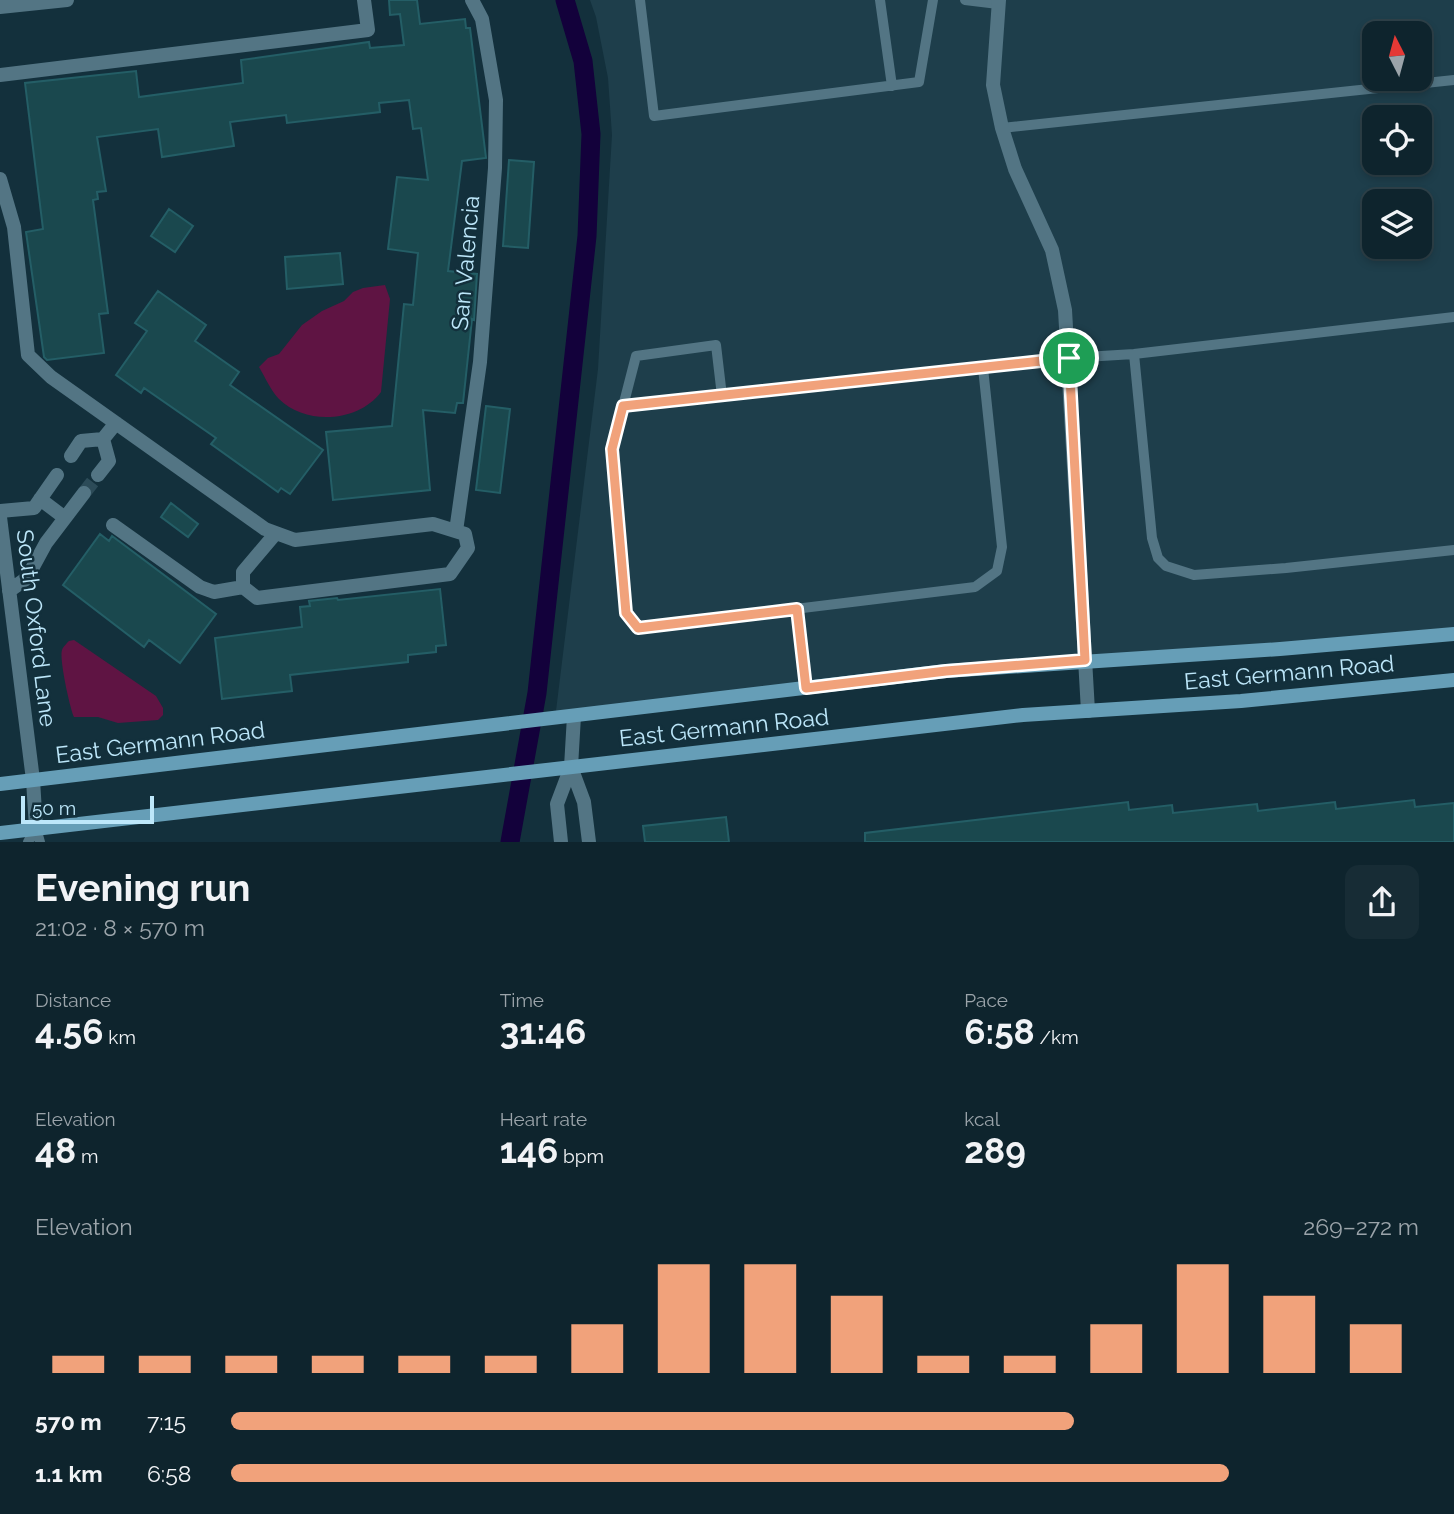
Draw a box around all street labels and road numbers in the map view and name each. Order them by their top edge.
street label: San Valencia [446,194,484,332]
street label: South Oxford Lane [11,528,63,728]
street label: East Germann Road [1183,649,1395,695]
street label: East Germann Road [618,703,830,751]
street label: East Germann Road [54,716,266,768]

